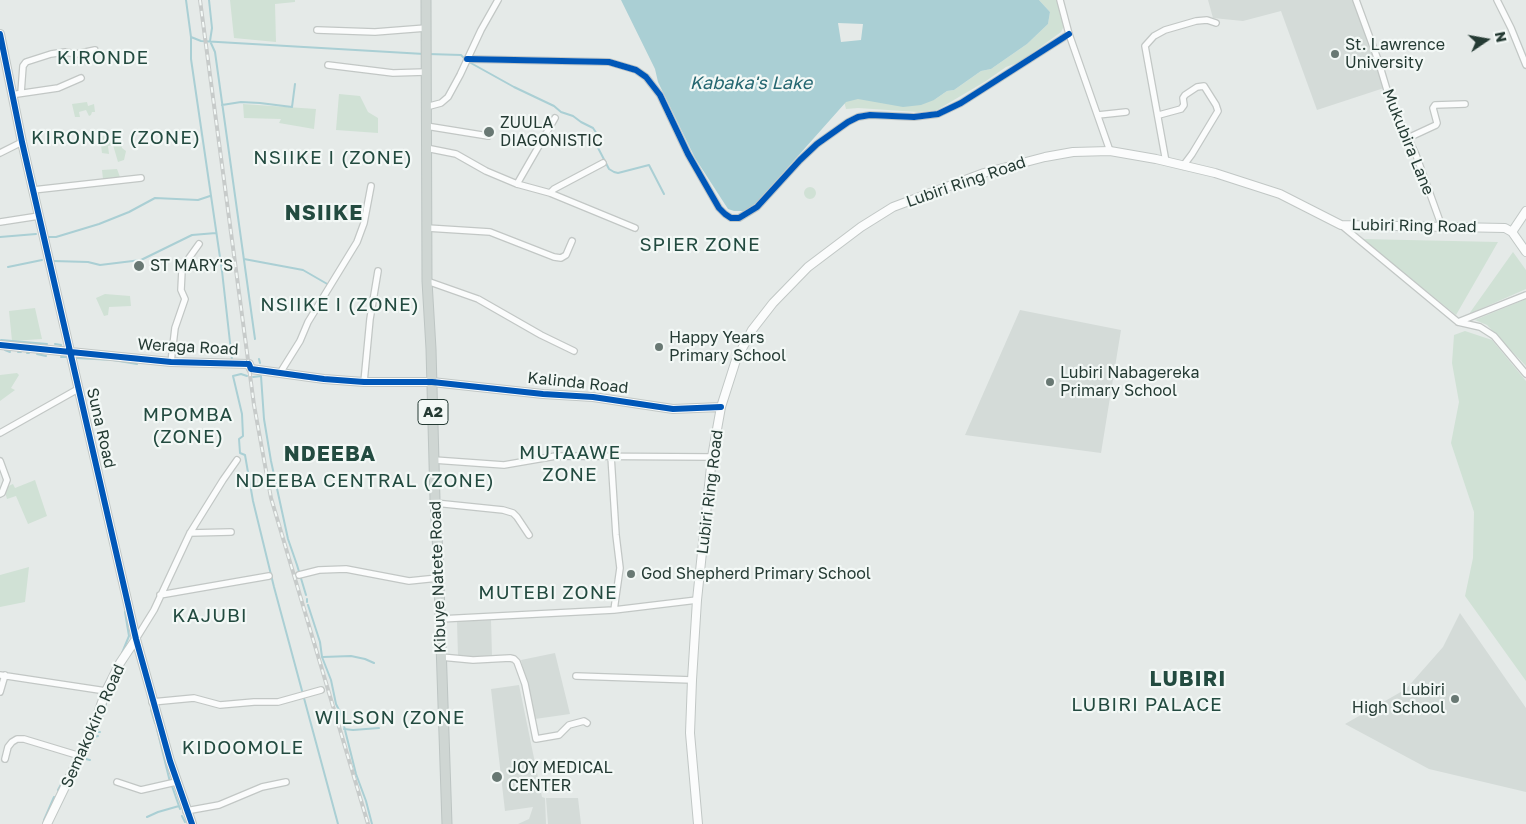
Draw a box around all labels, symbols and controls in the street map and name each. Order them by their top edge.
north arrow [1461,15,1511,65]
text: N [1492,30,1511,44]
place label: St. Lawrence University [1345,35,1445,73]
district label: KIRONDE [56,47,150,69]
marker: St. Lawrence University [1329,48,1341,60]
water label: Kabaka's Lake [690,72,812,94]
street label: Mukubira Lane [1378,86,1438,198]
place label: ZUULA DIAGONISTIC [500,113,603,151]
marker: ZUULA DIAGONISTIC [482,125,496,139]
district label: KIRONDE (ZONE) [29,127,203,149]
district label: NSIIKE I (ZONE) [251,147,415,169]
street label: Lubiri Ring Road [904,153,1028,211]
district label: NSIIKE [284,200,364,226]
street label: Lubiri Ring Road [1351,215,1477,237]
district label: SPIER ZONE [638,234,762,256]
place label: ST MARY'S [150,256,233,276]
marker: ST MARY'S [132,259,146,273]
district label: NSIIKE I (ZONE) [258,294,422,316]
place label: Happy Years Primary School [669,328,786,366]
street label: Weraga Road [137,335,239,359]
marker: Happy Years Primary School [653,341,665,353]
place label: Lubiri Nabagereka Primary School [1060,363,1200,401]
street label: Kalinda Road [527,368,629,398]
marker: Lubiri Nabagereka Primary School [1044,376,1056,388]
street label: Suna Road [82,386,120,470]
road number: A2 [418,400,448,424]
district label: MPOMBA (ZONE) [142,404,234,448]
street label: Lubiri Ring Road [693,429,727,555]
district label: NDEEBA [283,441,377,467]
district label: MUTAAWE ZONE [518,442,622,486]
district label: NDEEBA CENTRAL (ZONE) [233,470,497,492]
street label: Kibuye Natete Road [426,501,450,653]
place label: God Shepherd Primary School [641,564,871,584]
marker: God Shepherd Primary School [625,568,637,580]
district label: MUTEBI ZONE [477,582,619,604]
district label: KAJUBI [171,605,249,627]
street label: Semakokiro Road [57,661,129,791]
district label: LUBIRI [1149,666,1227,692]
place label: Lubiri High School [1352,680,1445,718]
marker: Lubiri High School [1449,693,1461,705]
district label: LUBIRI PALACE [1070,694,1224,716]
district label: WILSON (ZONE [313,707,467,729]
district label: KIDOOMOLE [181,737,305,759]
place label: JOY MEDICAL CENTER [508,758,613,796]
marker: JOY MEDICAL CENTER [490,770,504,784]

